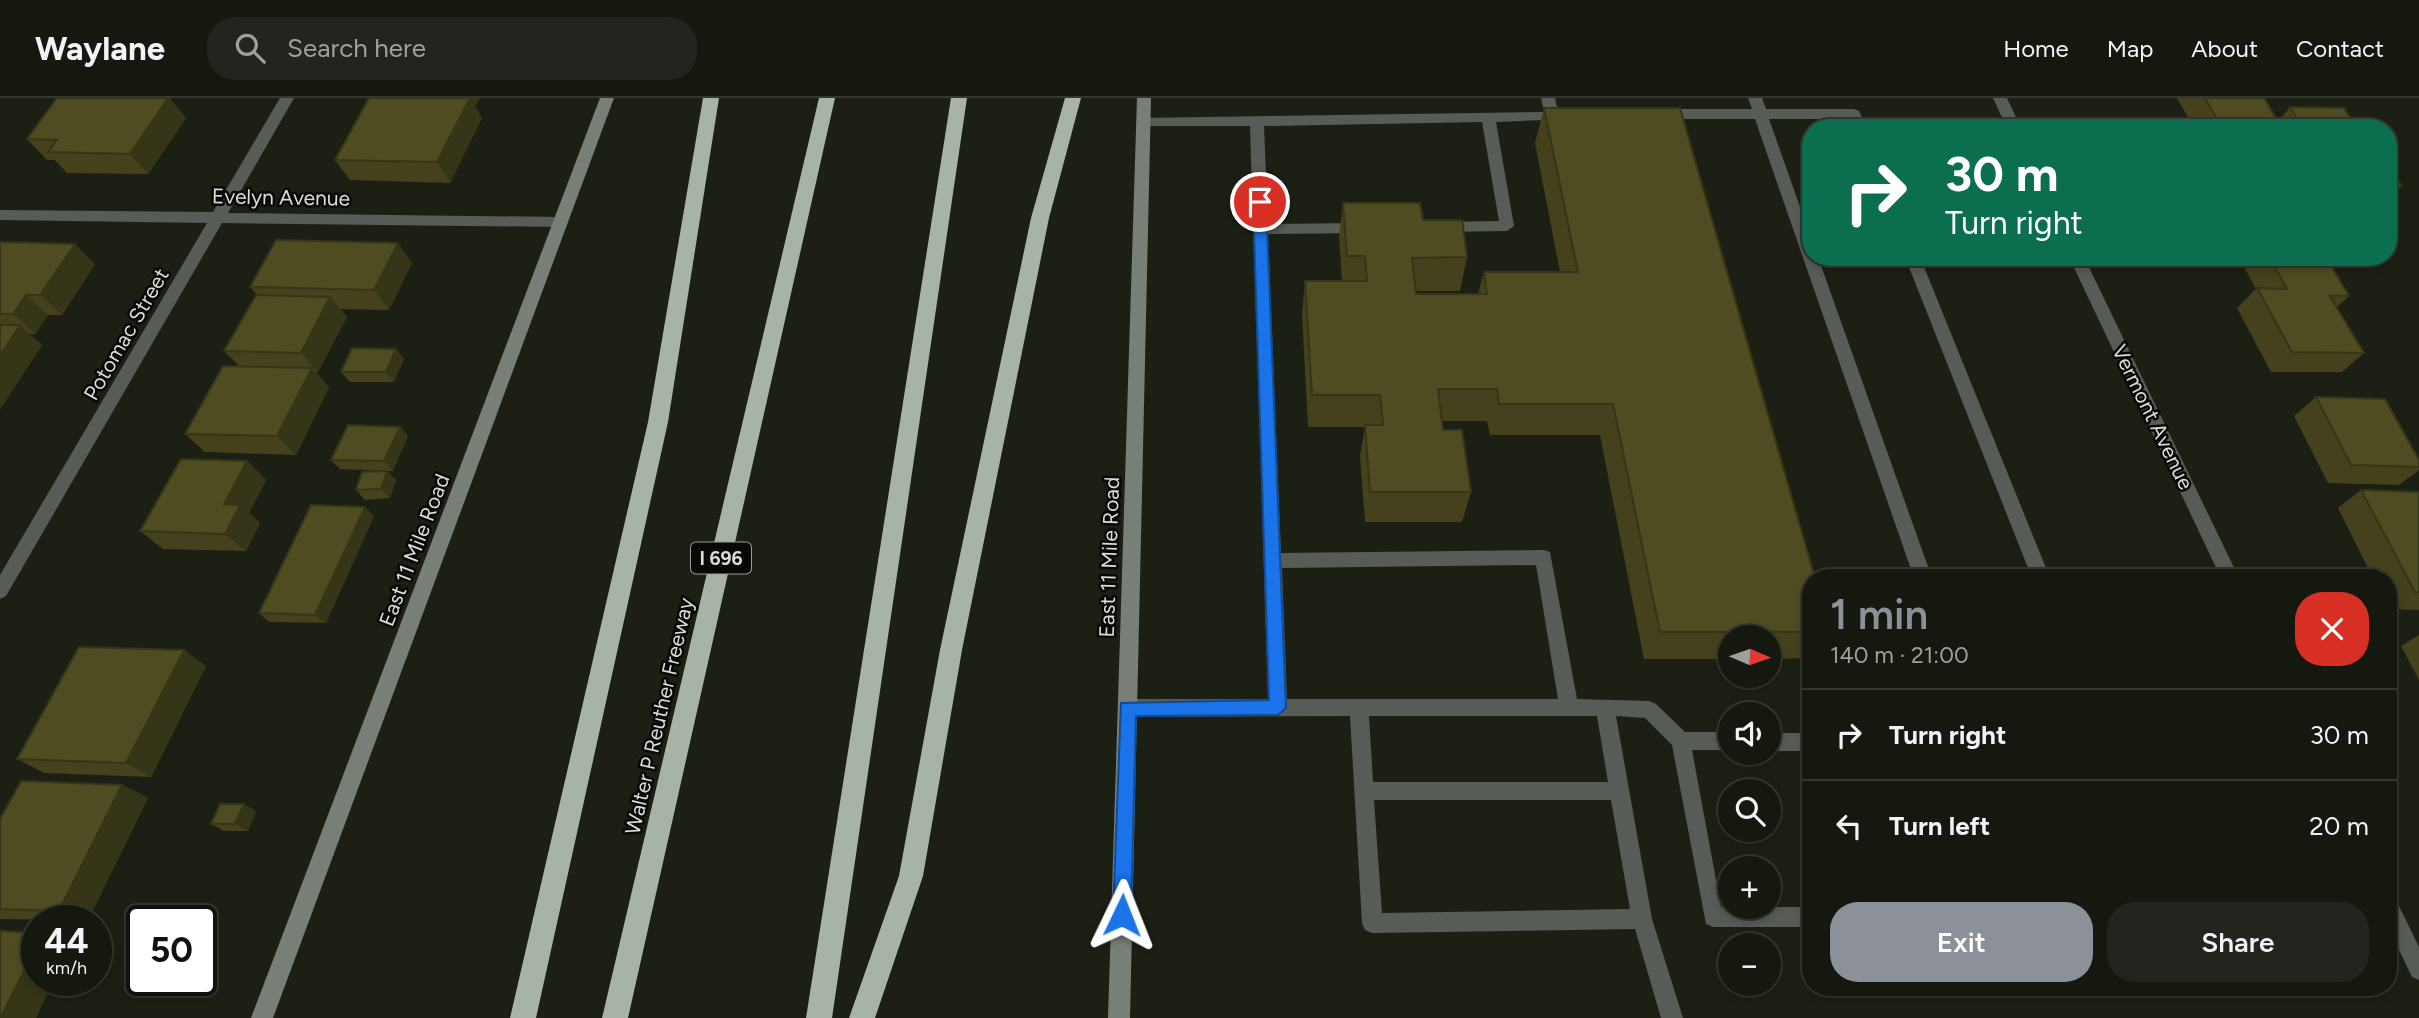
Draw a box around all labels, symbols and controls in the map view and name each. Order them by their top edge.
search box [207,17,697,80]
text: Waylane [35,29,165,68]
icon: search [231,29,269,67]
text: Search here [287,32,426,64]
text: Home [2003,34,2069,63]
text: Map [2107,34,2153,63]
text: About [2191,34,2258,63]
text: Contact [2296,34,2384,63]
text: 30 m [1945,144,2058,203]
icon: right [1830,147,1921,238]
pin [1230,172,1290,232]
street label: Evelyn Avenue [212,183,350,211]
icon: arrive [1241,183,1279,221]
text: Turn right [1945,204,2083,242]
street label: Potomac Street [78,264,174,404]
street label: Vermont Avenue [2107,340,2199,494]
street label: East 11 Mile Road [374,470,454,630]
street label: East 11 Mile Road [1094,476,1124,638]
road number: I 696 [691,542,751,573]
text: 1 min [1830,589,1928,640]
button: close [2295,592,2369,666]
street label: Walter P Reuther Freeway [620,595,698,837]
north arrow [1718,625,1782,688]
map controls [1718,625,1781,996]
text: 140 m · 21:00 [1830,641,1969,669]
button: sound [1718,702,1781,765]
icon: right [1830,716,1868,754]
text: Turn right [1889,719,2006,751]
text: 30 m [2310,719,2369,751]
button: search [1718,779,1781,842]
icon: left [1830,807,1868,845]
text: Turn left [1889,810,1990,842]
text: 20 m [2309,810,2369,842]
button: + [1718,856,1781,919]
position arrow [1085,878,1159,952]
button: Exit [1830,902,2093,982]
button: Share [2107,902,2369,982]
speed limit sign: 50 [126,905,217,996]
text: 44 [44,920,89,962]
button: − [1718,933,1781,996]
text: km/h [46,957,87,979]

